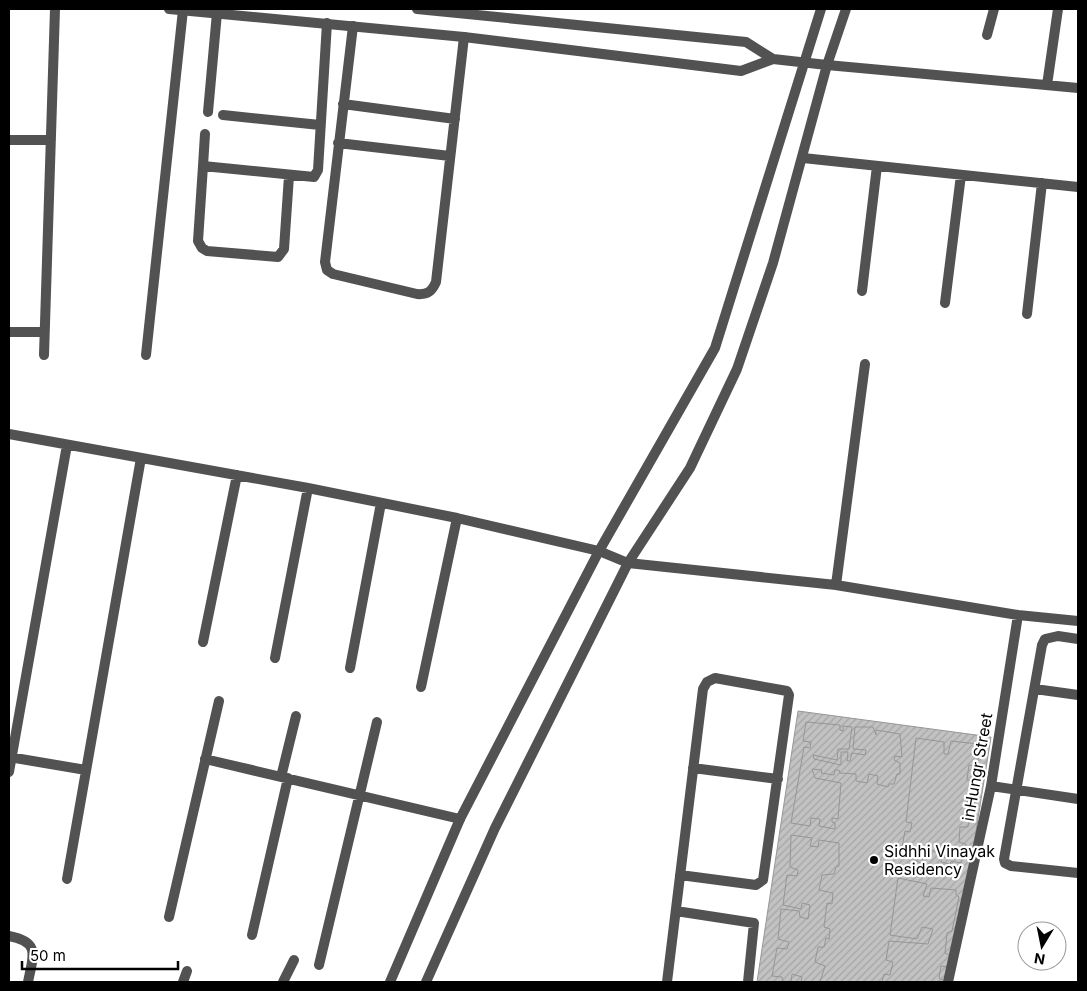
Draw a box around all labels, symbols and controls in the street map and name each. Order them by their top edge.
street label: inHungr Street [958,711,996,823]
place label: Sidhhi Vinayak Residency [884,841,995,879]
marker: Sidhhi Vinayak Residency [868,854,880,866]
north arrow [1017,921,1067,971]
scale bar [22,938,179,970]
text: 50 m [30,946,66,965]
text: N [1033,950,1046,969]

